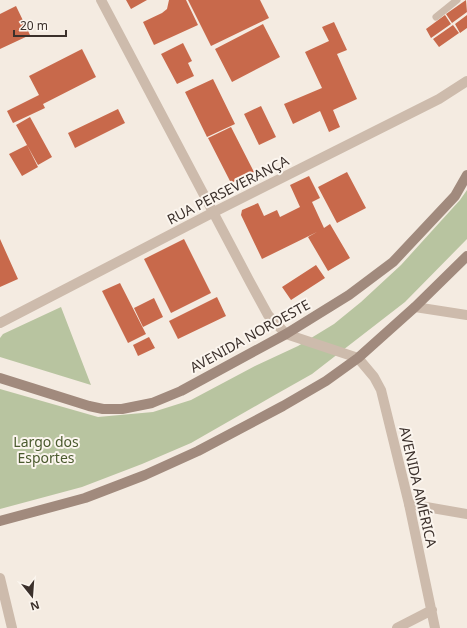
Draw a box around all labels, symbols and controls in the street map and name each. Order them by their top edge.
scale bar [14,12,66,38]
text: 20 m [20,17,48,34]
street label: RUA PERSEVERANÇA [164,151,292,228]
street label: AVENIDA NOROESTE [186,295,313,377]
street label: AVENIDA AMÉRICA [395,425,442,549]
park label: Largo dos Esportes [13,432,79,467]
north arrow [12,576,52,616]
text: N [29,598,42,615]

